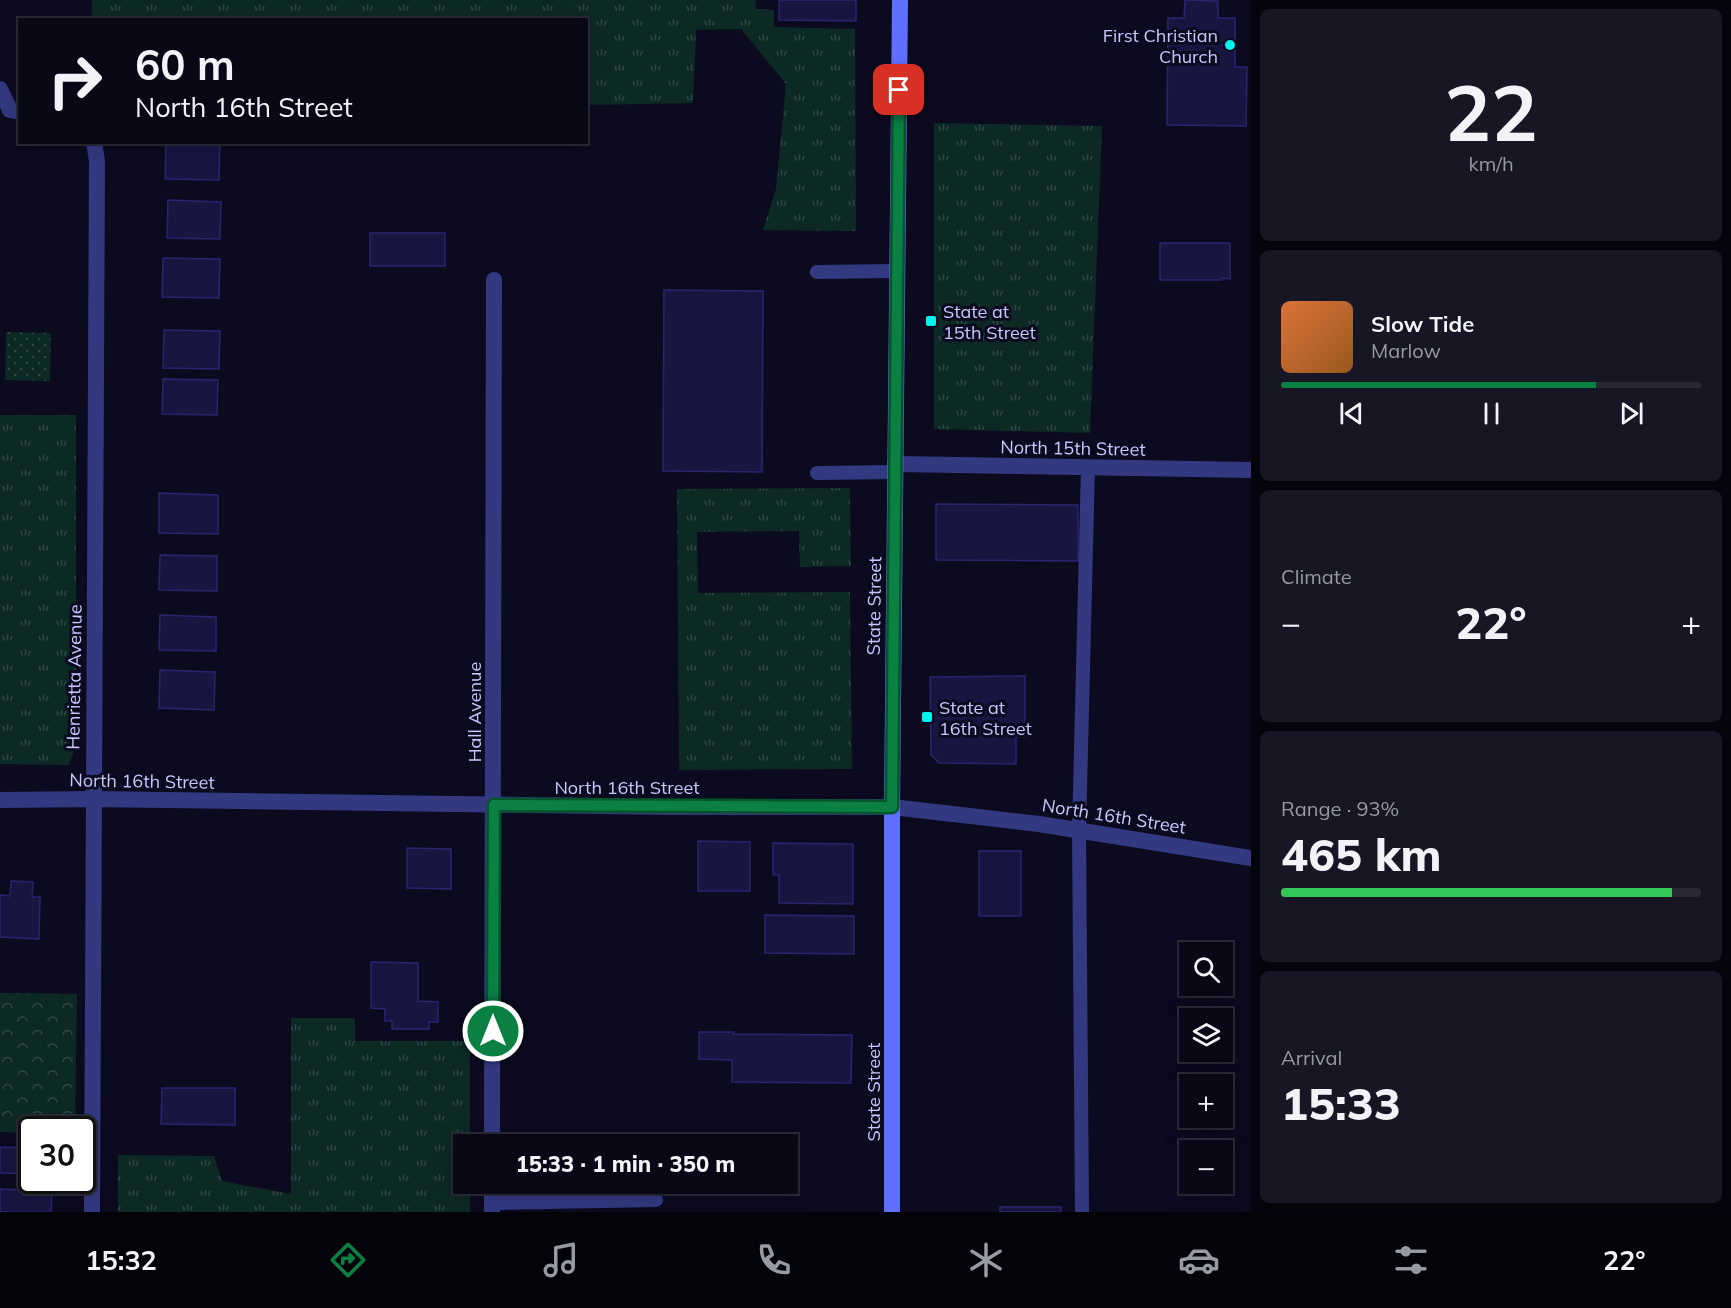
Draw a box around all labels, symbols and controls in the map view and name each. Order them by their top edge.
place label: First Christian Church [1103,24,1218,68]
text: 60 m [135,38,235,91]
marker: First Christian Church [1223,38,1237,52]
icon: right [36,42,114,120]
text: 22 [1444,63,1538,161]
pin [873,64,924,115]
icon: arrive [882,73,915,106]
text: North 16th Street [135,90,353,124]
text: km/h [1468,151,1514,176]
place label: State at 15th Street [943,300,1036,344]
text: Slow Tide [1371,310,1474,338]
marker: State at 15th Street [924,314,938,328]
text: Marlow [1371,338,1441,363]
icon: previous [1335,397,1368,430]
icon: pause [1475,397,1508,430]
icon: next [1615,397,1648,430]
street label: North 15th Street [1000,435,1146,461]
street label: State Street [862,556,886,656]
text: Climate [1281,564,1352,589]
text: 22° [1455,594,1527,650]
text: − [1281,602,1301,643]
text: + [1681,602,1701,643]
street label: Henrietta Avenue [61,604,87,750]
street label: Hall Avenue [463,662,486,762]
place label: State at 16th Street [939,696,1032,740]
marker: State at 16th Street [920,710,934,724]
street label: North 16th Street [69,768,215,794]
street label: North 16th Street [554,776,700,799]
street label: North 16th Street [1040,793,1188,839]
text: Range · 93% [1281,796,1399,821]
text: 465 km [1281,826,1442,882]
map controls [1179,942,1233,1194]
button: search [1179,942,1233,996]
position arrow [461,999,525,1063]
button: layers [1179,1008,1233,1062]
street label: State Street [862,1043,885,1141]
text: Arrival [1281,1045,1342,1070]
button: + [1179,1074,1233,1128]
text: 15:33 [1281,1075,1401,1131]
speed limit sign: 30 [18,1116,96,1194]
button: − [1179,1140,1233,1194]
text: 15:33 · 1 min · 350 m [516,1150,735,1178]
icon: directions [327,1239,369,1281]
icon: music [540,1239,582,1281]
icon: phone [753,1239,795,1281]
icon: climate [965,1239,1007,1281]
icon: car [1178,1239,1220,1281]
icon: filters [1390,1239,1432,1281]
text: 15:32 [85,1243,157,1277]
text: 22° [1603,1243,1646,1277]

